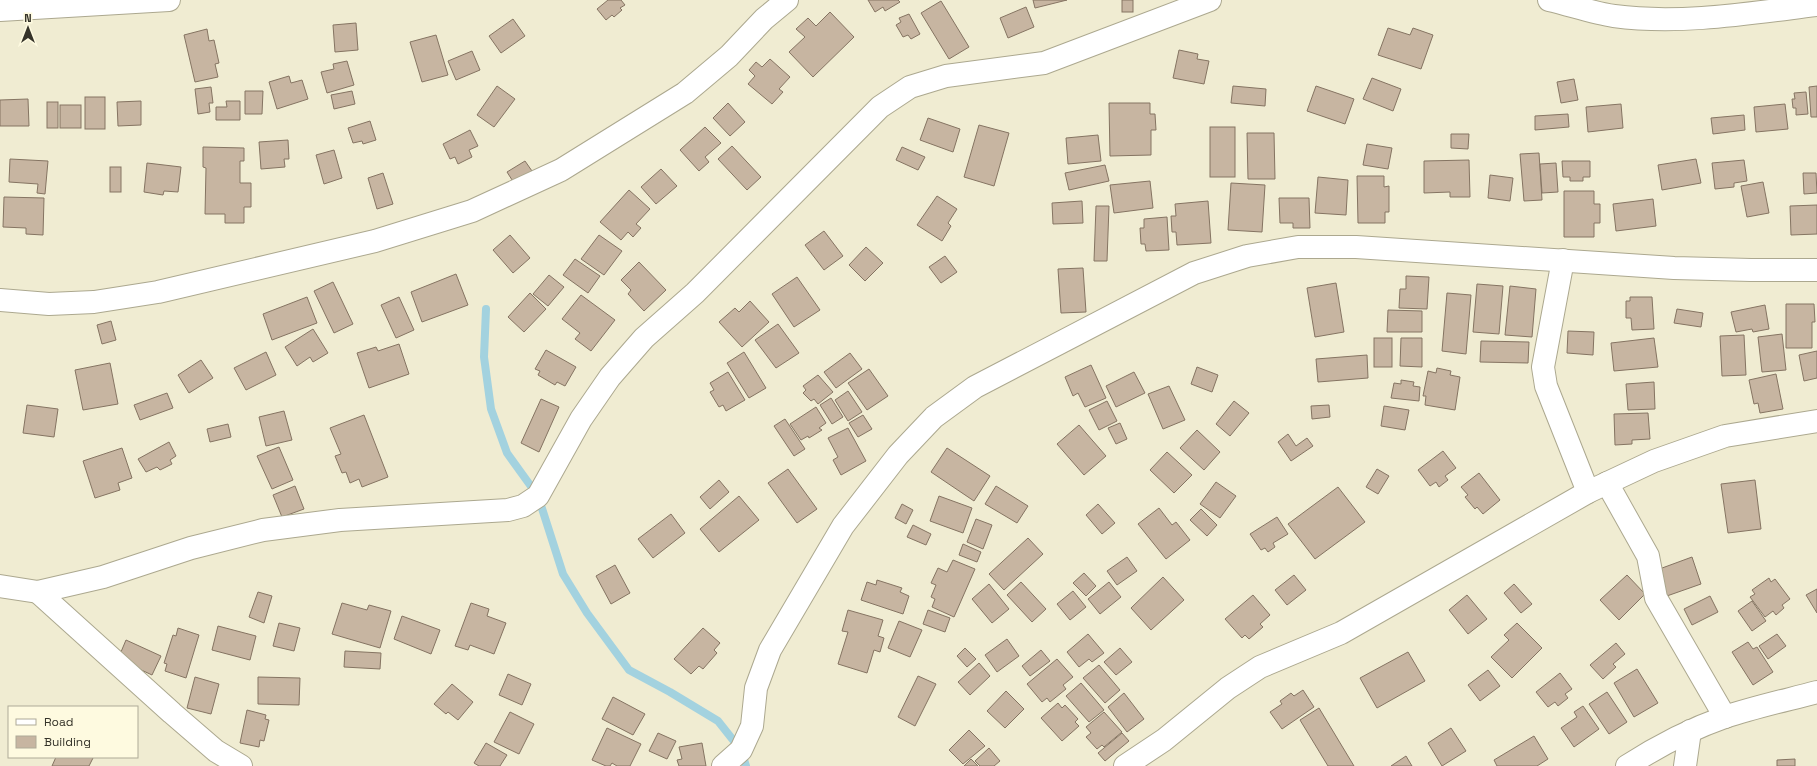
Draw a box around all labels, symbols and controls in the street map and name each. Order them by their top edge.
north arrow [8,8,48,48]
text: N [24,11,32,25]
legend [8,706,138,758]
text: Road [44,714,73,730]
text: Building [44,734,91,750]

